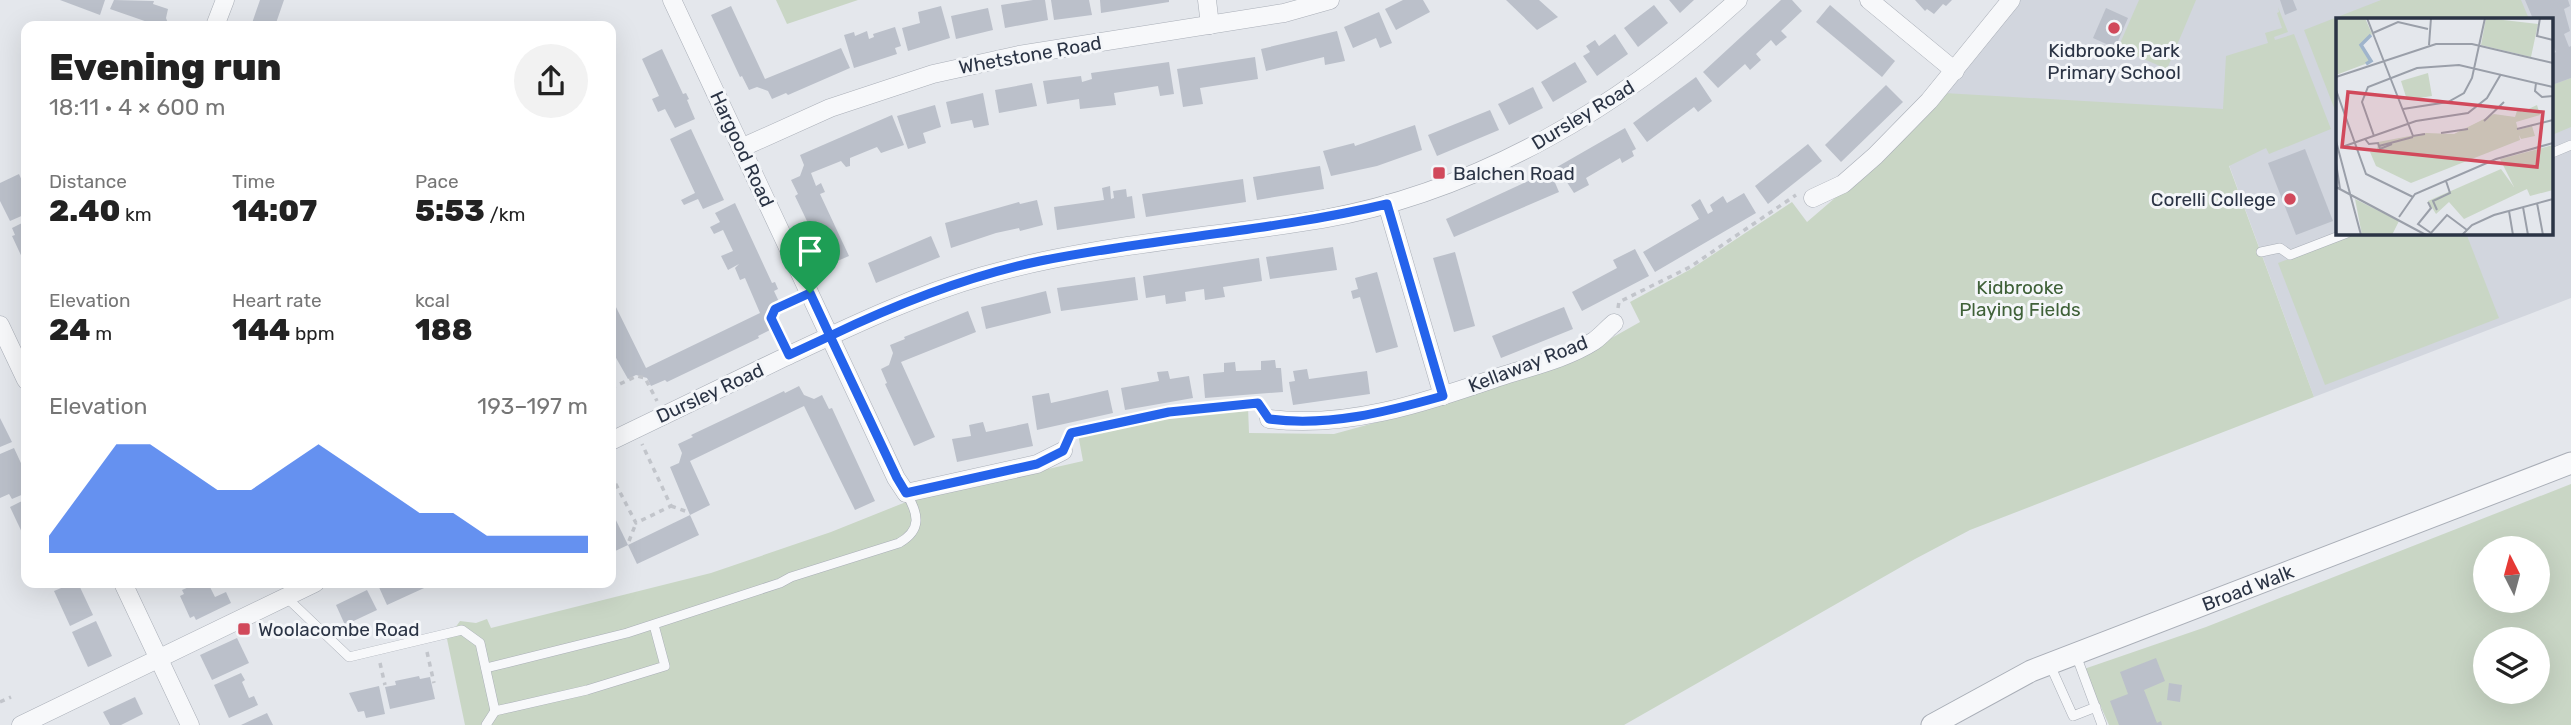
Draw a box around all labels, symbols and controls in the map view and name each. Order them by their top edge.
inset map [2336,18,2554,234]
marker: Kidbrooke Park Primary School [2106,20,2122,36]
street label: Whetstone Road [957,31,1103,79]
place label: Kidbrooke Park Primary School [2047,39,2181,84]
text: Evening run [49,44,282,90]
button: share [514,44,588,118]
street label: Dursley Road [1527,75,1639,155]
street label: Hargood Road [705,87,779,211]
text: 18:11 · 4 × 600 m [49,93,225,121]
place label: Balchen Road [1453,162,1575,185]
marker: Balchen Road [1431,165,1447,181]
text: Distance [49,170,127,193]
text: Time [232,170,275,193]
text: Pace [415,170,459,193]
place label: Corelli College [2151,188,2276,211]
marker: Corelli College [2282,191,2298,207]
text: 2.40 [49,193,120,229]
text: 14:07 [232,193,317,229]
text: 5:53 [415,193,485,229]
text: km [120,203,152,226]
text: /km [485,203,525,226]
pin [780,221,840,293]
icon: arrive [791,232,829,270]
park label: Kidbrooke Playing Fields [1959,276,2081,321]
text: Elevation [49,289,130,312]
text: Heart rate [232,289,322,312]
text: kcal [415,289,450,312]
text: 24 [49,312,91,348]
text: 144 [232,312,290,348]
text: 188 [415,312,472,348]
text: m [91,322,112,345]
text: bpm [290,322,335,345]
street label: Kellaway Road [1465,331,1591,397]
street label: Dursley Road [653,358,767,428]
text: Elevation [49,392,148,420]
text: 193–197 m [477,392,588,420]
north arrow [2473,536,2550,612]
map controls [2473,536,2550,704]
street label: Broad Walk [2199,559,2297,616]
place label: Woolacombe Road [258,618,420,641]
marker: Woolacombe Road [236,621,252,637]
button: layers [2473,627,2550,704]

